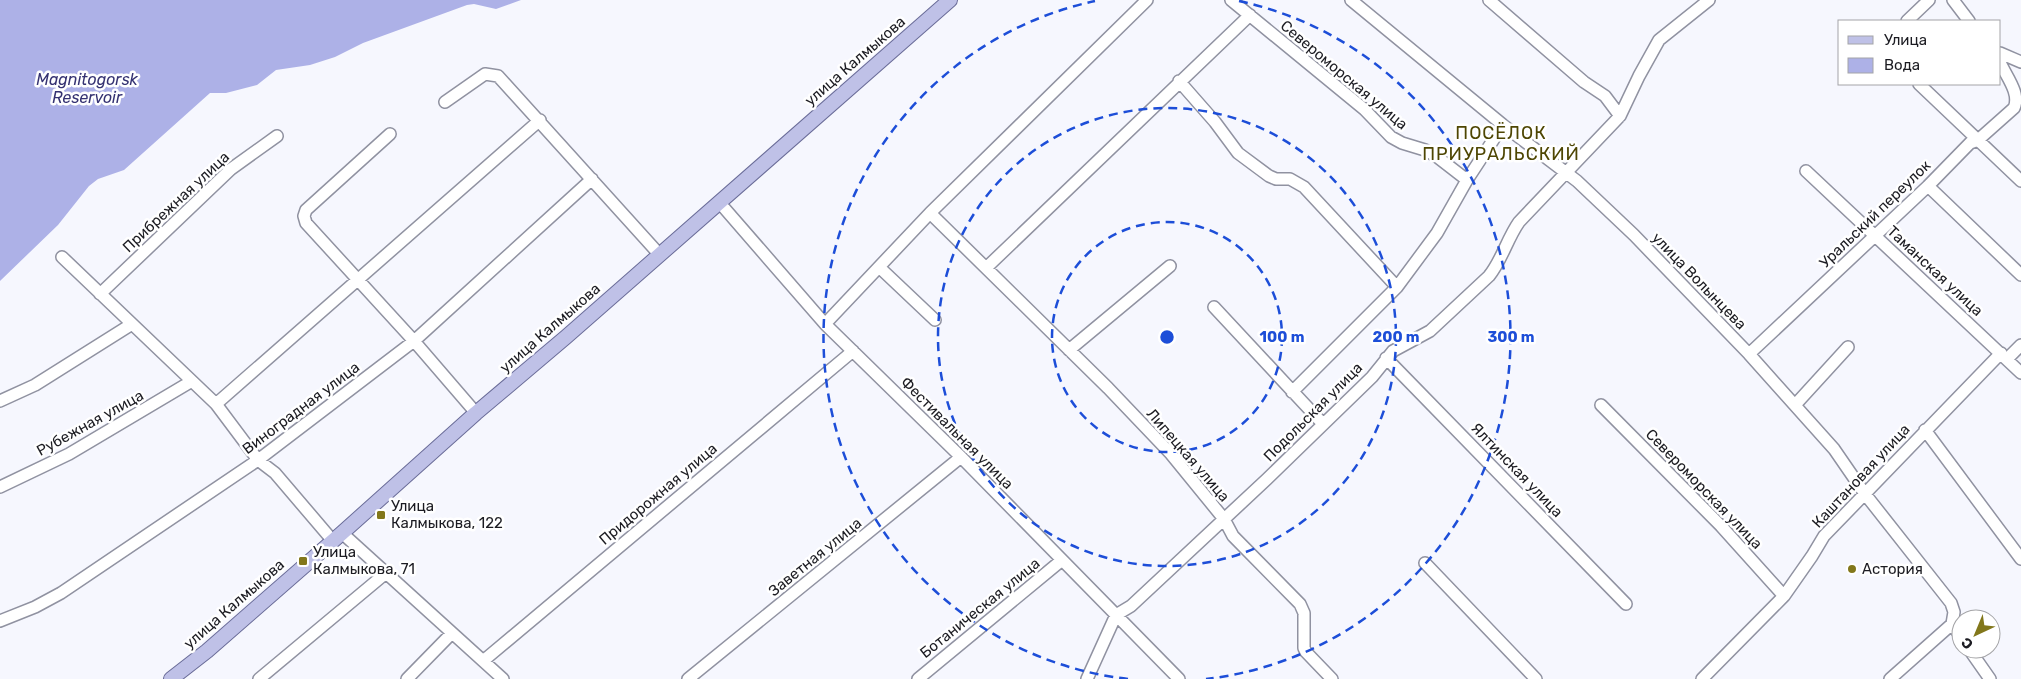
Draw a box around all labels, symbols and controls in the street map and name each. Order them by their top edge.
street label: улица Калмыкова [801,12,909,110]
street label: Североморская улица [1277,17,1411,133]
legend [1838,20,2001,85]
text: Улица [1884,31,1927,49]
text: Вода [1884,56,1920,74]
water label: Magnitogorsk Reservoir [36,70,139,107]
district label: ПОСЁЛОК ПРИУРАЛЬСКИЙ [1422,122,1580,165]
street label: Прибрежная улица [119,148,233,256]
street label: Уральский переулок [1816,156,1934,272]
street label: Таманская улица [1883,222,1987,320]
street label: улица Волынцева [1648,229,1750,333]
street label: улица Калмыкова [496,279,604,377]
centre of rings [1158,328,1176,346]
text: 100 m [1260,328,1304,346]
text: 200 m [1372,328,1420,346]
text: 300 m [1487,328,1535,346]
street label: Виноградная улица [239,358,363,458]
street label: Подольская улица [1260,359,1366,465]
street label: Фестивальная улица [897,373,1017,493]
street label: Рубежная улица [33,386,147,460]
street label: Липецкая улица [1143,405,1233,505]
street label: Ялтинская улица [1467,419,1567,521]
street label: Каштановая улица [1808,420,1914,532]
street label: Североморская улица [1642,425,1766,553]
street label: Придорожная улица [595,439,721,549]
place label: Улица Калмыкова, 122 [391,497,503,532]
marker: Улица Калмыкова, 122 [375,509,387,521]
street label: Заветная улица [765,514,865,600]
place label: Улица Калмыкова, 71 [313,543,415,578]
street label: Ботаническая улица [917,554,1043,662]
street label: улица Калмыкова [180,555,288,653]
marker: Улица Калмыкова, 71 [297,555,309,567]
place label: Астория [1862,560,1923,578]
marker: Астория [1846,563,1858,575]
north arrow [1951,609,2001,659]
text: С [1958,633,1977,653]

